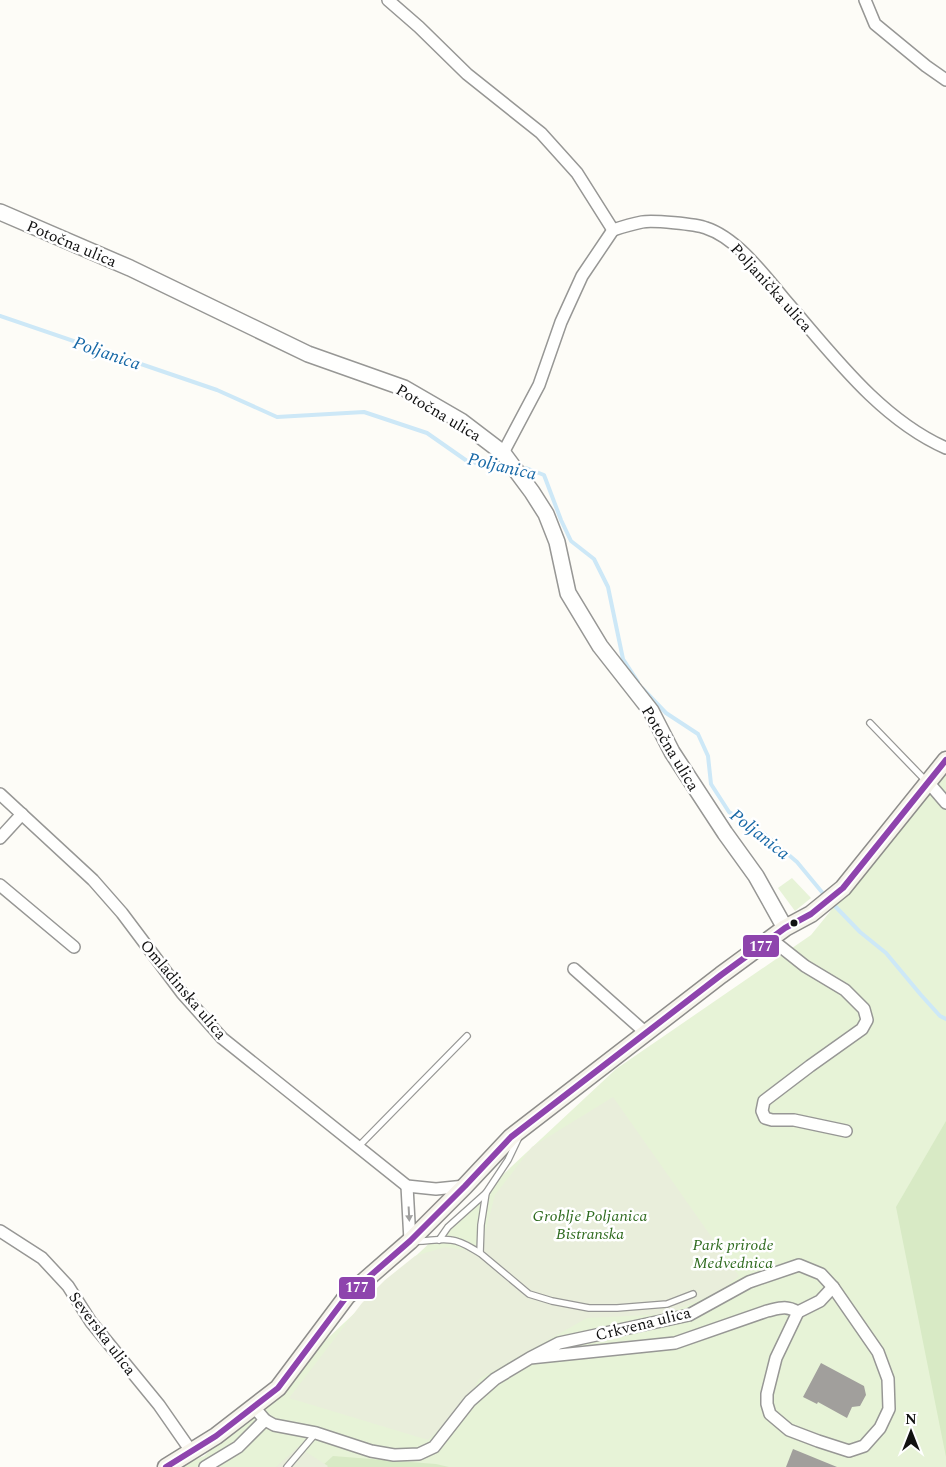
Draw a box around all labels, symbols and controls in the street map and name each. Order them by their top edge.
street label: Potočna ulica [23,214,121,274]
street label: Poljanička ulica [725,238,818,338]
water label: Poljanica [69,329,144,378]
street label: Potočna ulica [391,378,486,448]
water label: Poljanica [465,445,539,488]
street label: Potočna ulica [635,701,705,796]
water label: Poljanica [724,802,796,867]
unlabelled marker [789,918,799,928]
street label: Omladinska ulica [134,934,232,1045]
line badge: 177 [742,934,780,958]
text: 177 [749,936,773,957]
park label: Groblje Poljanica Bistranska [533,1204,647,1246]
one-way arrow [405,1206,413,1222]
park label: Park prirode Medvednica [693,1233,773,1275]
line badge: 177 [338,1276,376,1300]
text: 177 [345,1277,369,1298]
street label: Severska ulica [63,1286,142,1381]
street label: Crkvena ulica [593,1300,694,1347]
north arrow [886,1407,936,1457]
text: N [905,1409,917,1430]

